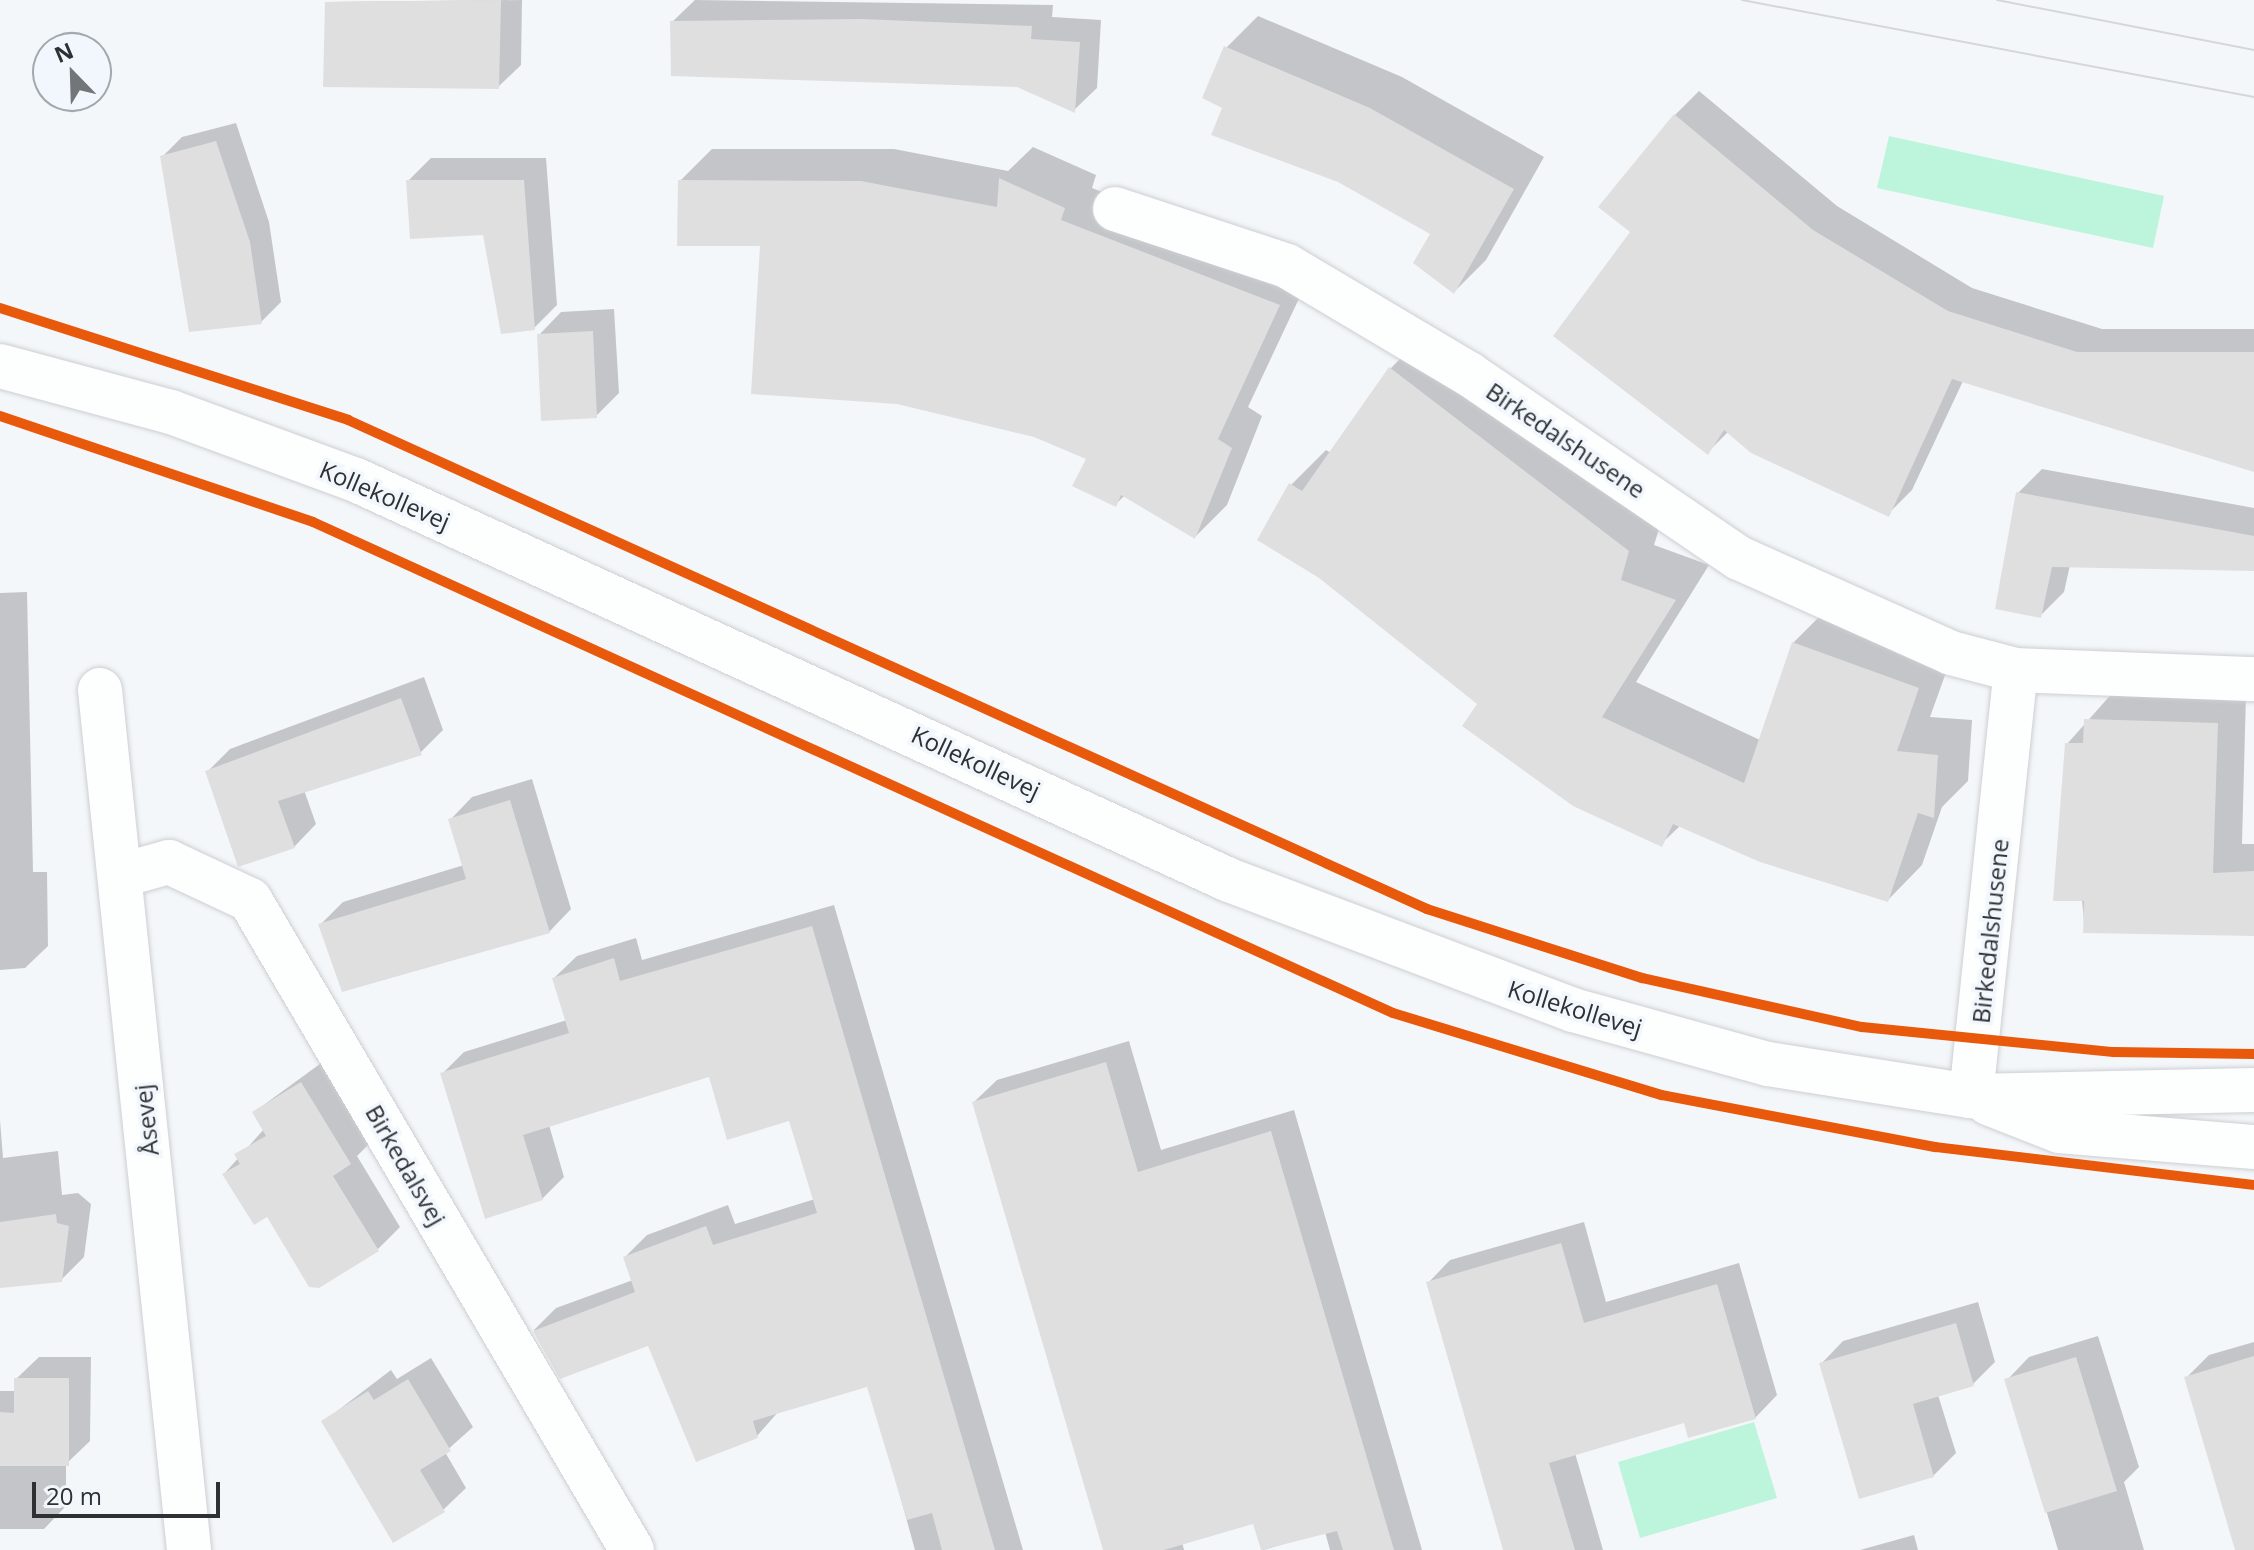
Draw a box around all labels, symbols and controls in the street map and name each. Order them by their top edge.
north arrow [32,32,112,112]
text: N [49,34,77,69]
street label: Birkedalshusene [1481,376,1651,504]
street label: Kollekollevej [315,455,455,535]
street label: Kollekollevej [907,720,1045,804]
street label: Birkedalshusene [1966,837,2014,1025]
street label: Kollekollevej [1504,974,1646,1042]
street label: Åsevej [128,1083,164,1157]
street label: Birkedalsvej [360,1100,452,1230]
scale bar [36,1466,224,1516]
text: 20 m [46,1479,102,1512]

